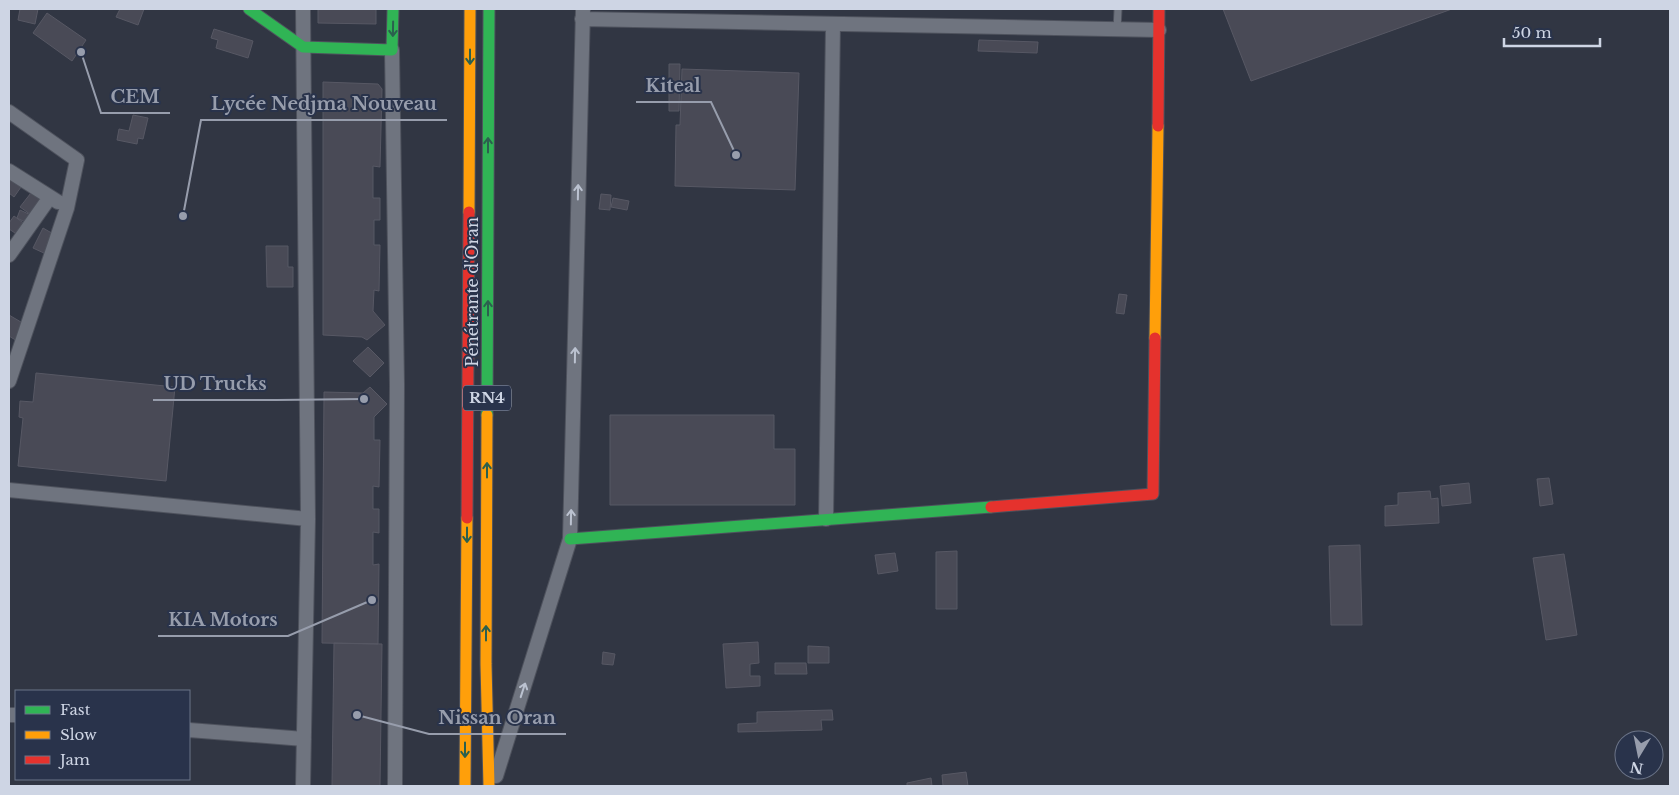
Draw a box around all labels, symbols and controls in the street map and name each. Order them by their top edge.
scale bar [1504,15,1600,47]
one-way arrow [388,21,398,37]
text: 50 m [1512,23,1552,42]
one-way arrow [465,49,475,65]
callout: Kiteal [636,69,711,102]
text: Kiteal [645,75,701,97]
callout: CEM [101,80,170,113]
text: CEM [110,86,160,108]
callout: Lycée Nedjma Nouveau [201,87,447,120]
text: Lycée Nedjma Nouveau [211,93,437,115]
one-way arrow [484,137,493,153]
one-way arrow [574,184,583,200]
street label: Pénétrante d'Oran [462,217,482,367]
one-way arrow [483,300,493,316]
one-way arrow [570,347,579,363]
callout: UD Trucks [153,367,277,400]
text: UD Trucks [163,373,267,395]
road number: RN4 [463,386,511,410]
one-way arrow [482,462,492,478]
one-way arrow [566,509,576,526]
one-way arrow [462,526,472,543]
callout: KIA Motors [158,603,288,636]
text: KIA Motors [168,609,278,631]
one-way arrow [481,625,491,641]
one-way arrow [519,682,528,698]
legend [15,690,190,780]
text: Fast [60,700,91,719]
callout: Nissan Oran [429,701,566,734]
text: Nissan Oran [438,707,556,729]
text: Slow [60,725,97,744]
north arrow [1614,730,1664,780]
one-way arrow [460,742,470,758]
text: Jam [58,750,90,769]
text: N [1629,758,1645,778]

